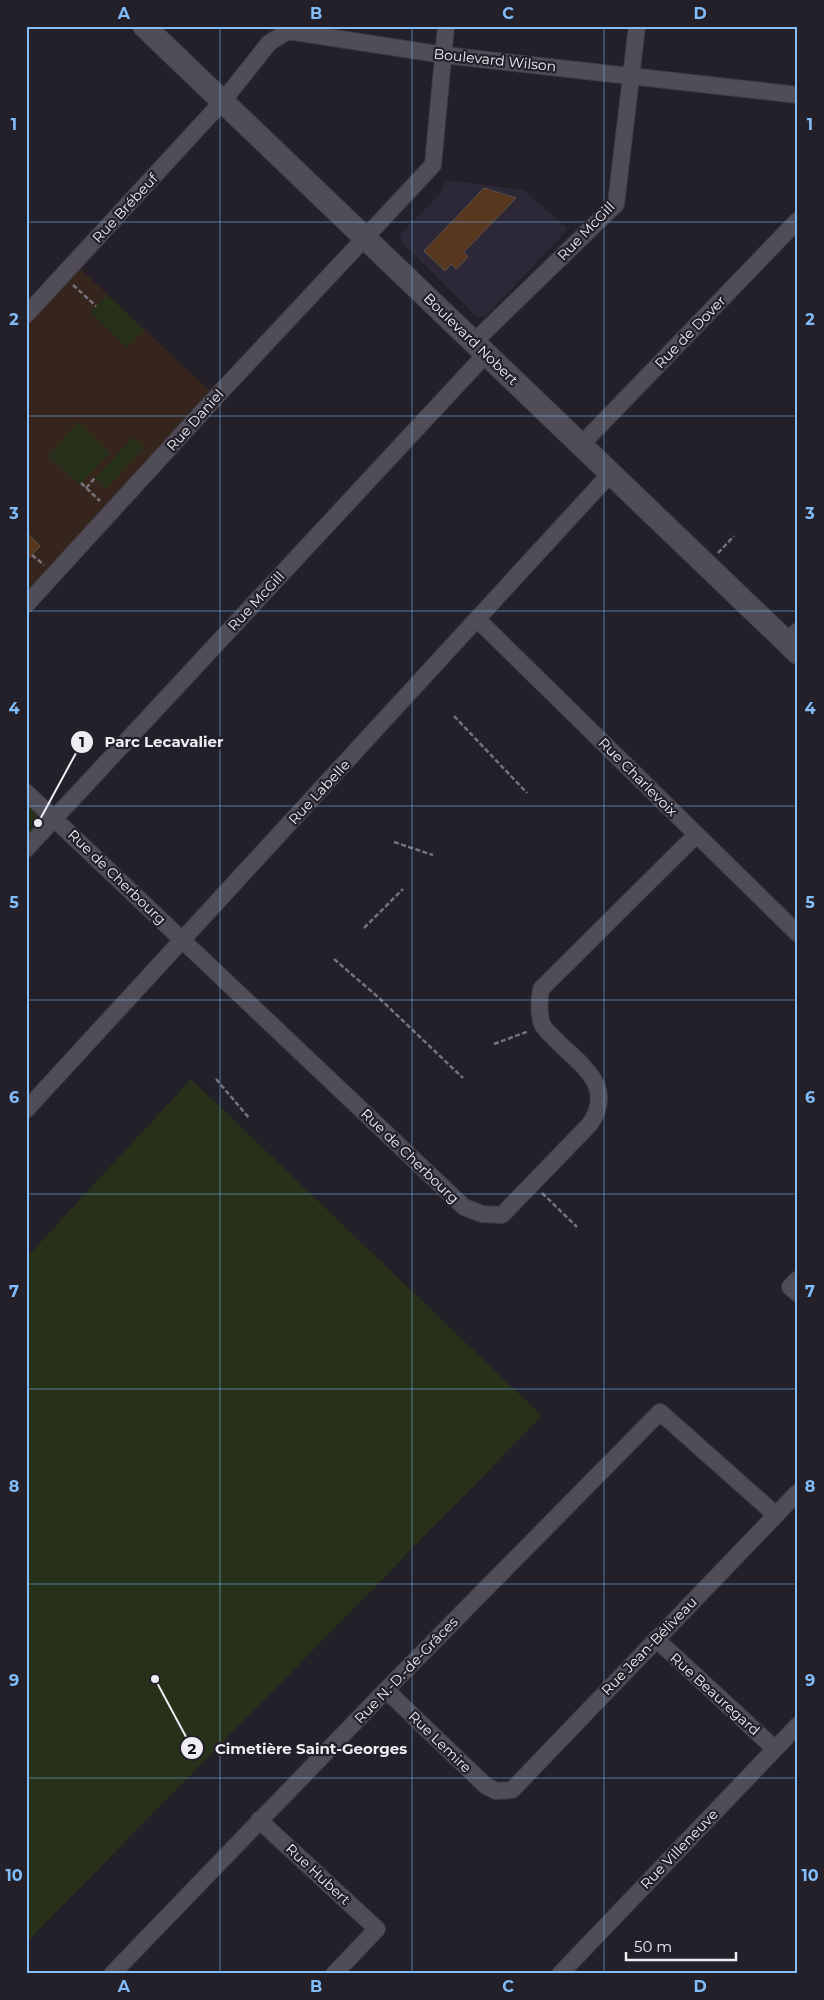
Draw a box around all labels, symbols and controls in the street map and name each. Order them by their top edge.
text: A [117,4,131,23]
text: B [310,4,322,23]
text: C [502,4,514,23]
text: D [693,4,707,23]
street label: Boulevard Wilson [433,45,557,75]
text: 1 [11,115,17,134]
text: 1 [807,115,813,134]
street label: Rue Brébeuf [88,169,163,246]
street label: Rue McGill [553,198,619,264]
street label: Boulevard Nobert [420,289,522,389]
street label: Rue de Dover [651,291,730,372]
text: 2 [9,310,19,329]
text: 2 [805,310,815,329]
street label: Rue Daniel [163,385,227,455]
text: 3 [8,504,19,523]
text: 3 [804,504,815,523]
street label: Rue McGill [224,567,288,635]
text: 4 [8,699,20,718]
text: 4 [804,699,816,718]
callout: Parc Lecavalier [70,727,233,757]
text: 1 [79,732,85,751]
text: Parc Lecavalier [105,732,224,751]
street label: Rue Charlevoix [595,734,682,821]
street label: Rue Labelle [284,756,354,828]
street label: Rue de Cherbourg [64,826,170,928]
text: 5 [9,893,19,912]
text: 5 [805,893,815,912]
text: 6 [9,1088,19,1107]
text: 6 [805,1088,815,1107]
street label: Rue de Cherbourg [357,1105,463,1207]
text: 7 [9,1282,19,1301]
text: 7 [805,1282,815,1301]
text: 8 [9,1477,19,1496]
text: 8 [805,1477,815,1496]
street label: Rue Jean-Béliveau [597,1593,701,1699]
street label: Rue N.-D.-de-Grâces [350,1613,462,1727]
street label: Rue Beauregard [666,1649,764,1739]
text: 9 [9,1671,19,1690]
text: 9 [805,1671,815,1690]
street label: Rue Lemire [405,1707,475,1777]
callout: Cimetière Saint-Georges [179,1733,417,1763]
text: 2 [188,1739,197,1758]
text: Cimetière Saint-Georges [215,1739,407,1758]
street label: Rue Villeneuve [636,1805,722,1893]
street label: Rue Hubert [282,1839,354,1909]
text: 10 [5,1866,23,1885]
text: 10 [801,1866,819,1885]
scale bar [626,1930,736,1962]
text: 50 m [634,1937,672,1956]
text: A [117,1977,131,1996]
text: B [310,1977,322,1996]
text: C [502,1977,514,1996]
text: D [693,1977,707,1996]

